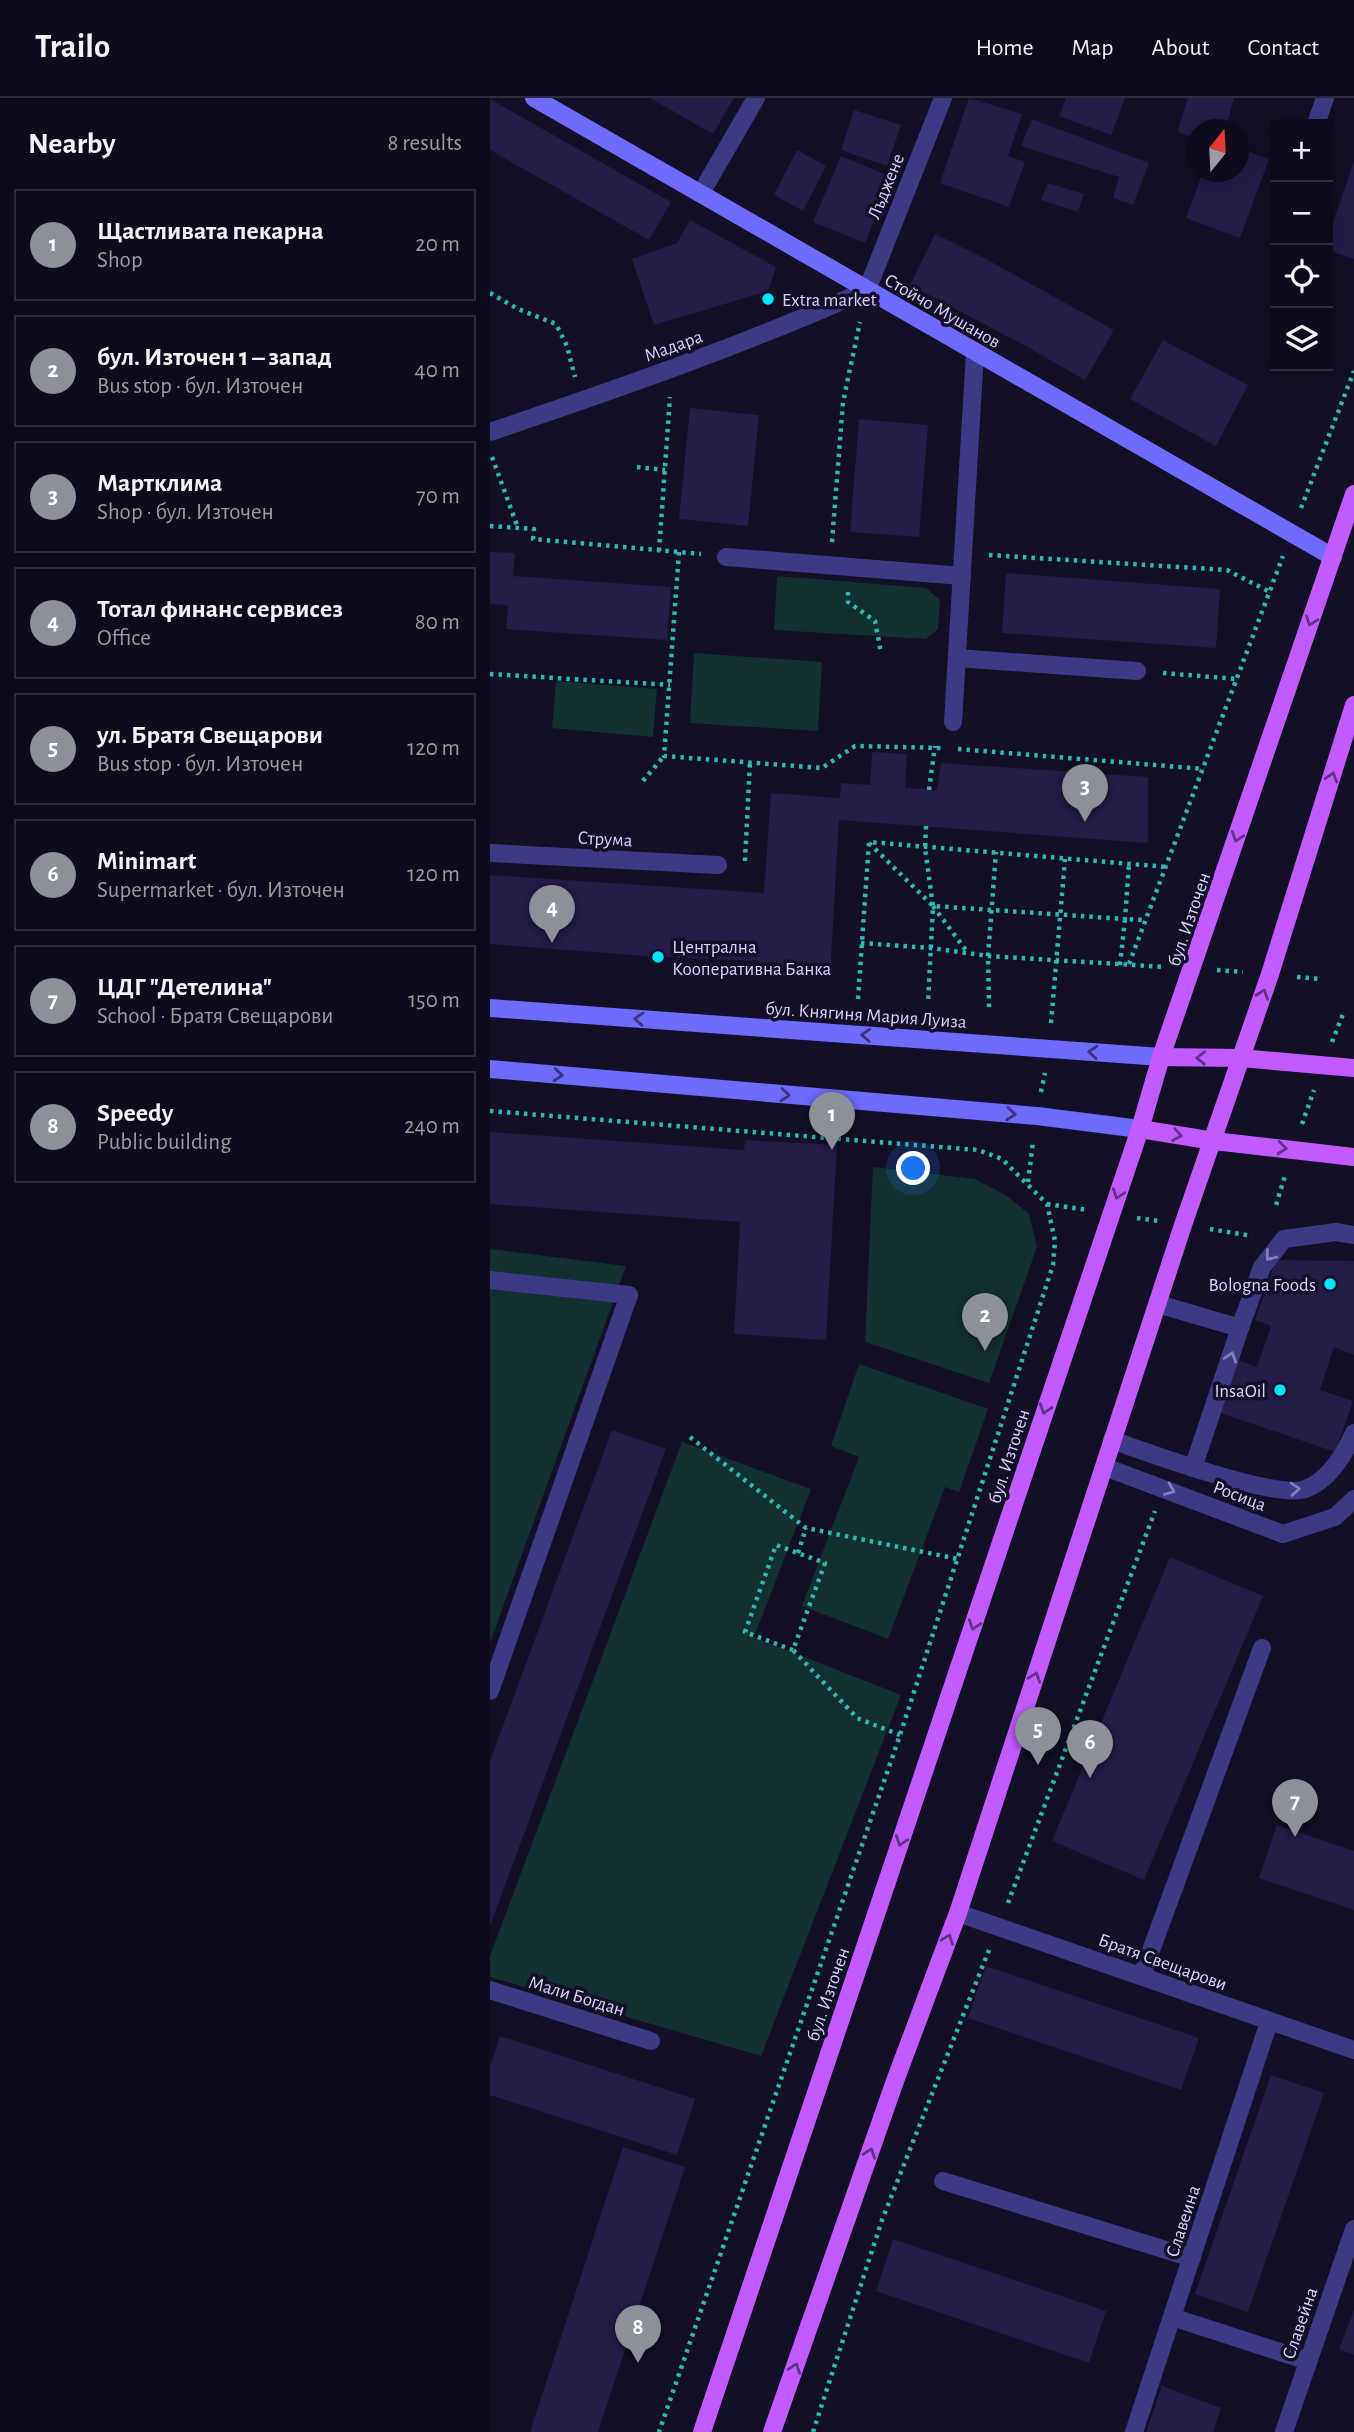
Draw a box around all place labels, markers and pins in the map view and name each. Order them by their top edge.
marker: Extra market [760,291,776,307]
place label: Extra market [782,291,876,310]
pin: 3 [1062,764,1108,822]
pin: 4 [529,885,575,943]
place label: Централна Кооперативна Банка [672,938,832,979]
marker: Централна Кооперативна Банка [650,949,666,965]
pin: 1 [809,1092,855,1150]
place label: Bologna Foods [1209,1276,1316,1295]
marker: Bologna Foods [1322,1276,1338,1292]
pin: 2 [962,1293,1008,1351]
place label: InsaOil [1214,1382,1266,1401]
marker: InsaOil [1272,1382,1288,1398]
pin: 5 [1015,1707,1061,1765]
pin: 6 [1067,1720,1113,1778]
pin: 7 [1272,1779,1318,1837]
pin: 8 [615,2305,661,2363]

